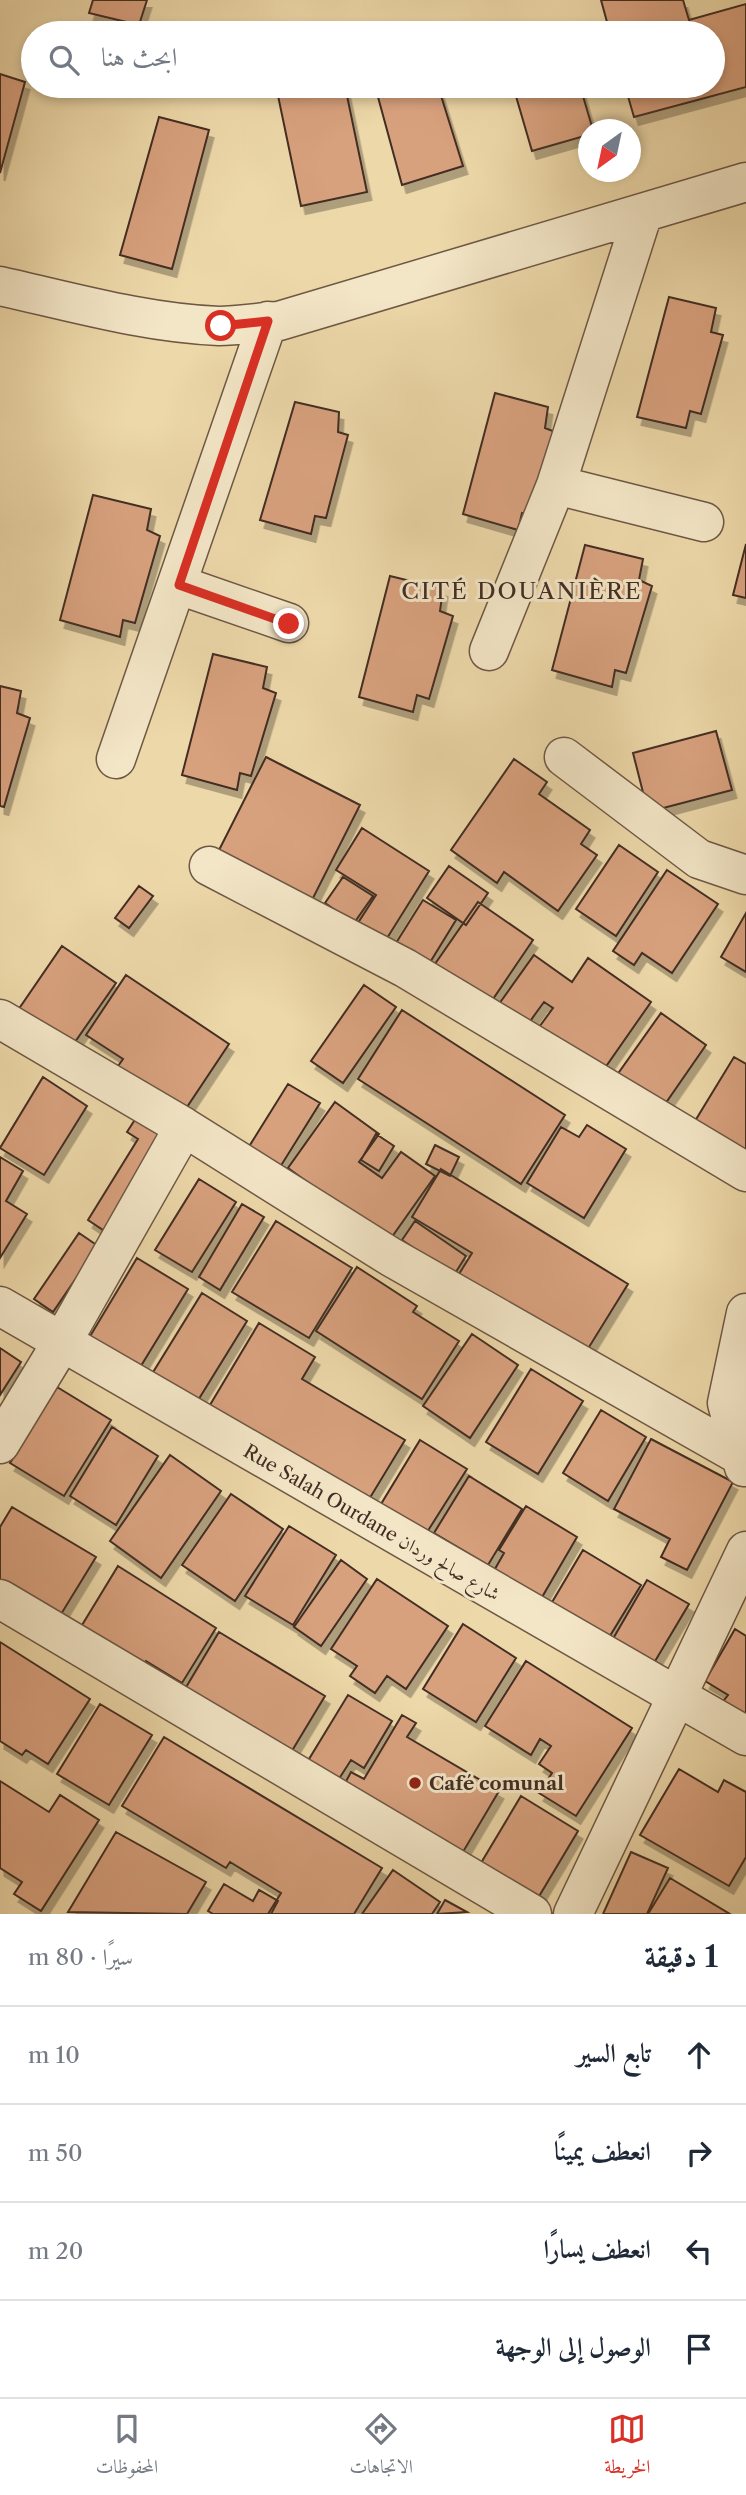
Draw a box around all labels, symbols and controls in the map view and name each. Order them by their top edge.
search box [21,21,725,98]
icon: search [45,41,83,79]
text: ابحث هنا [101,41,177,73]
north arrow [578,119,641,182]
route start [205,310,236,341]
district label: CITÉ DOUANIÈRE [401,577,643,605]
route end [273,608,304,639]
street label: Rue Salah Ourdane شارع صالح وردان [237,1439,504,1610]
place label: Café comunal [429,1772,564,1795]
marker: Café comunal [407,1775,423,1791]
text: 1 دقيقة [645,1938,718,1975]
text: سيرًا · 80 m [28,1943,133,1971]
icon: ahead [680,2036,718,2074]
text: تابع السير [577,2037,651,2069]
text: 10 m [28,2041,80,2069]
icon: right [680,2134,718,2172]
text: انعطف يمينًا [554,2135,651,2167]
text: 50 m [28,2139,83,2167]
icon: left [680,2232,718,2270]
text: انعطف يسارًا [543,2233,651,2265]
text: 20 m [28,2237,83,2265]
icon: arrive [680,2330,718,2368]
text: الوصول إلى الوجهة [496,2331,651,2363]
tab: المحفوظات [96,2410,158,2485]
tab: الاتجاهات [349,2410,413,2485]
tab: الخريطة [604,2410,650,2485]

